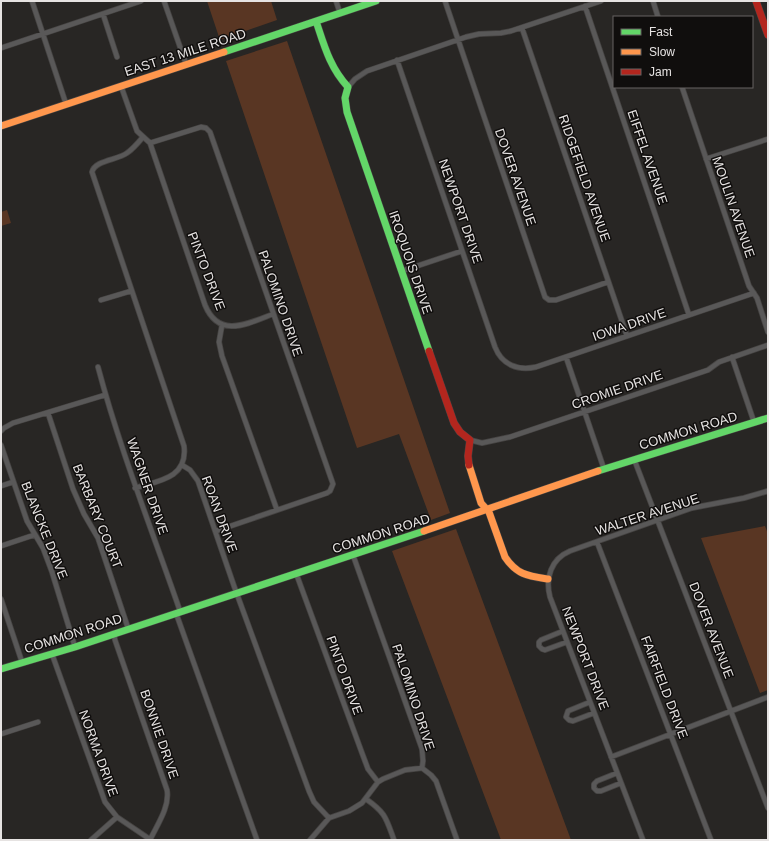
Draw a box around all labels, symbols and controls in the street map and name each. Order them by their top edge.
legend [613,16,753,88]
text: Fast [649,25,673,39]
street label: EAST 13 MILE ROAD [122,26,248,79]
text: Slow [649,45,675,59]
text: Jam [649,65,672,79]
street label: EIFFEL AVENUE [624,108,671,207]
street label: RIDGEFIELD AVENUE [556,113,613,244]
street label: DOVER AVENUE [492,127,539,228]
street label: MOULIN AVENUE [709,155,758,260]
street label: NEWPORT DRIVE [436,157,486,266]
street label: IROQUOIS DRIVE [386,208,435,316]
street label: PINTO DRIVE [185,230,228,313]
street label: PALOMINO DRIVE [255,248,306,358]
street label: IOWA DRIVE [590,305,668,344]
street label: CROMIE DRIVE [570,367,665,412]
street label: COMMON ROAD [637,408,739,453]
street label: WAGNER DRIVE [124,436,171,537]
street label: BARBARY COURT [70,462,125,571]
street label: ROAN DRIVE [199,474,241,555]
street label: BLANCKE DRIVE [18,479,71,582]
street label: WALTER AVENUE [593,491,701,538]
street label: COMMON ROAD [330,511,432,556]
street label: DOVER AVENUE [686,580,737,681]
street label: NEWPORT DRIVE [559,604,612,712]
street label: COMMON ROAD [22,611,124,656]
street label: PINTO DRIVE [323,634,366,717]
street label: FAIRFIELD DRIVE [638,634,691,741]
street label: PALOMINO DRIVE [389,642,438,753]
street label: BONNIE DRIVE [137,688,182,781]
street label: NORMA DRIVE [76,708,121,799]

